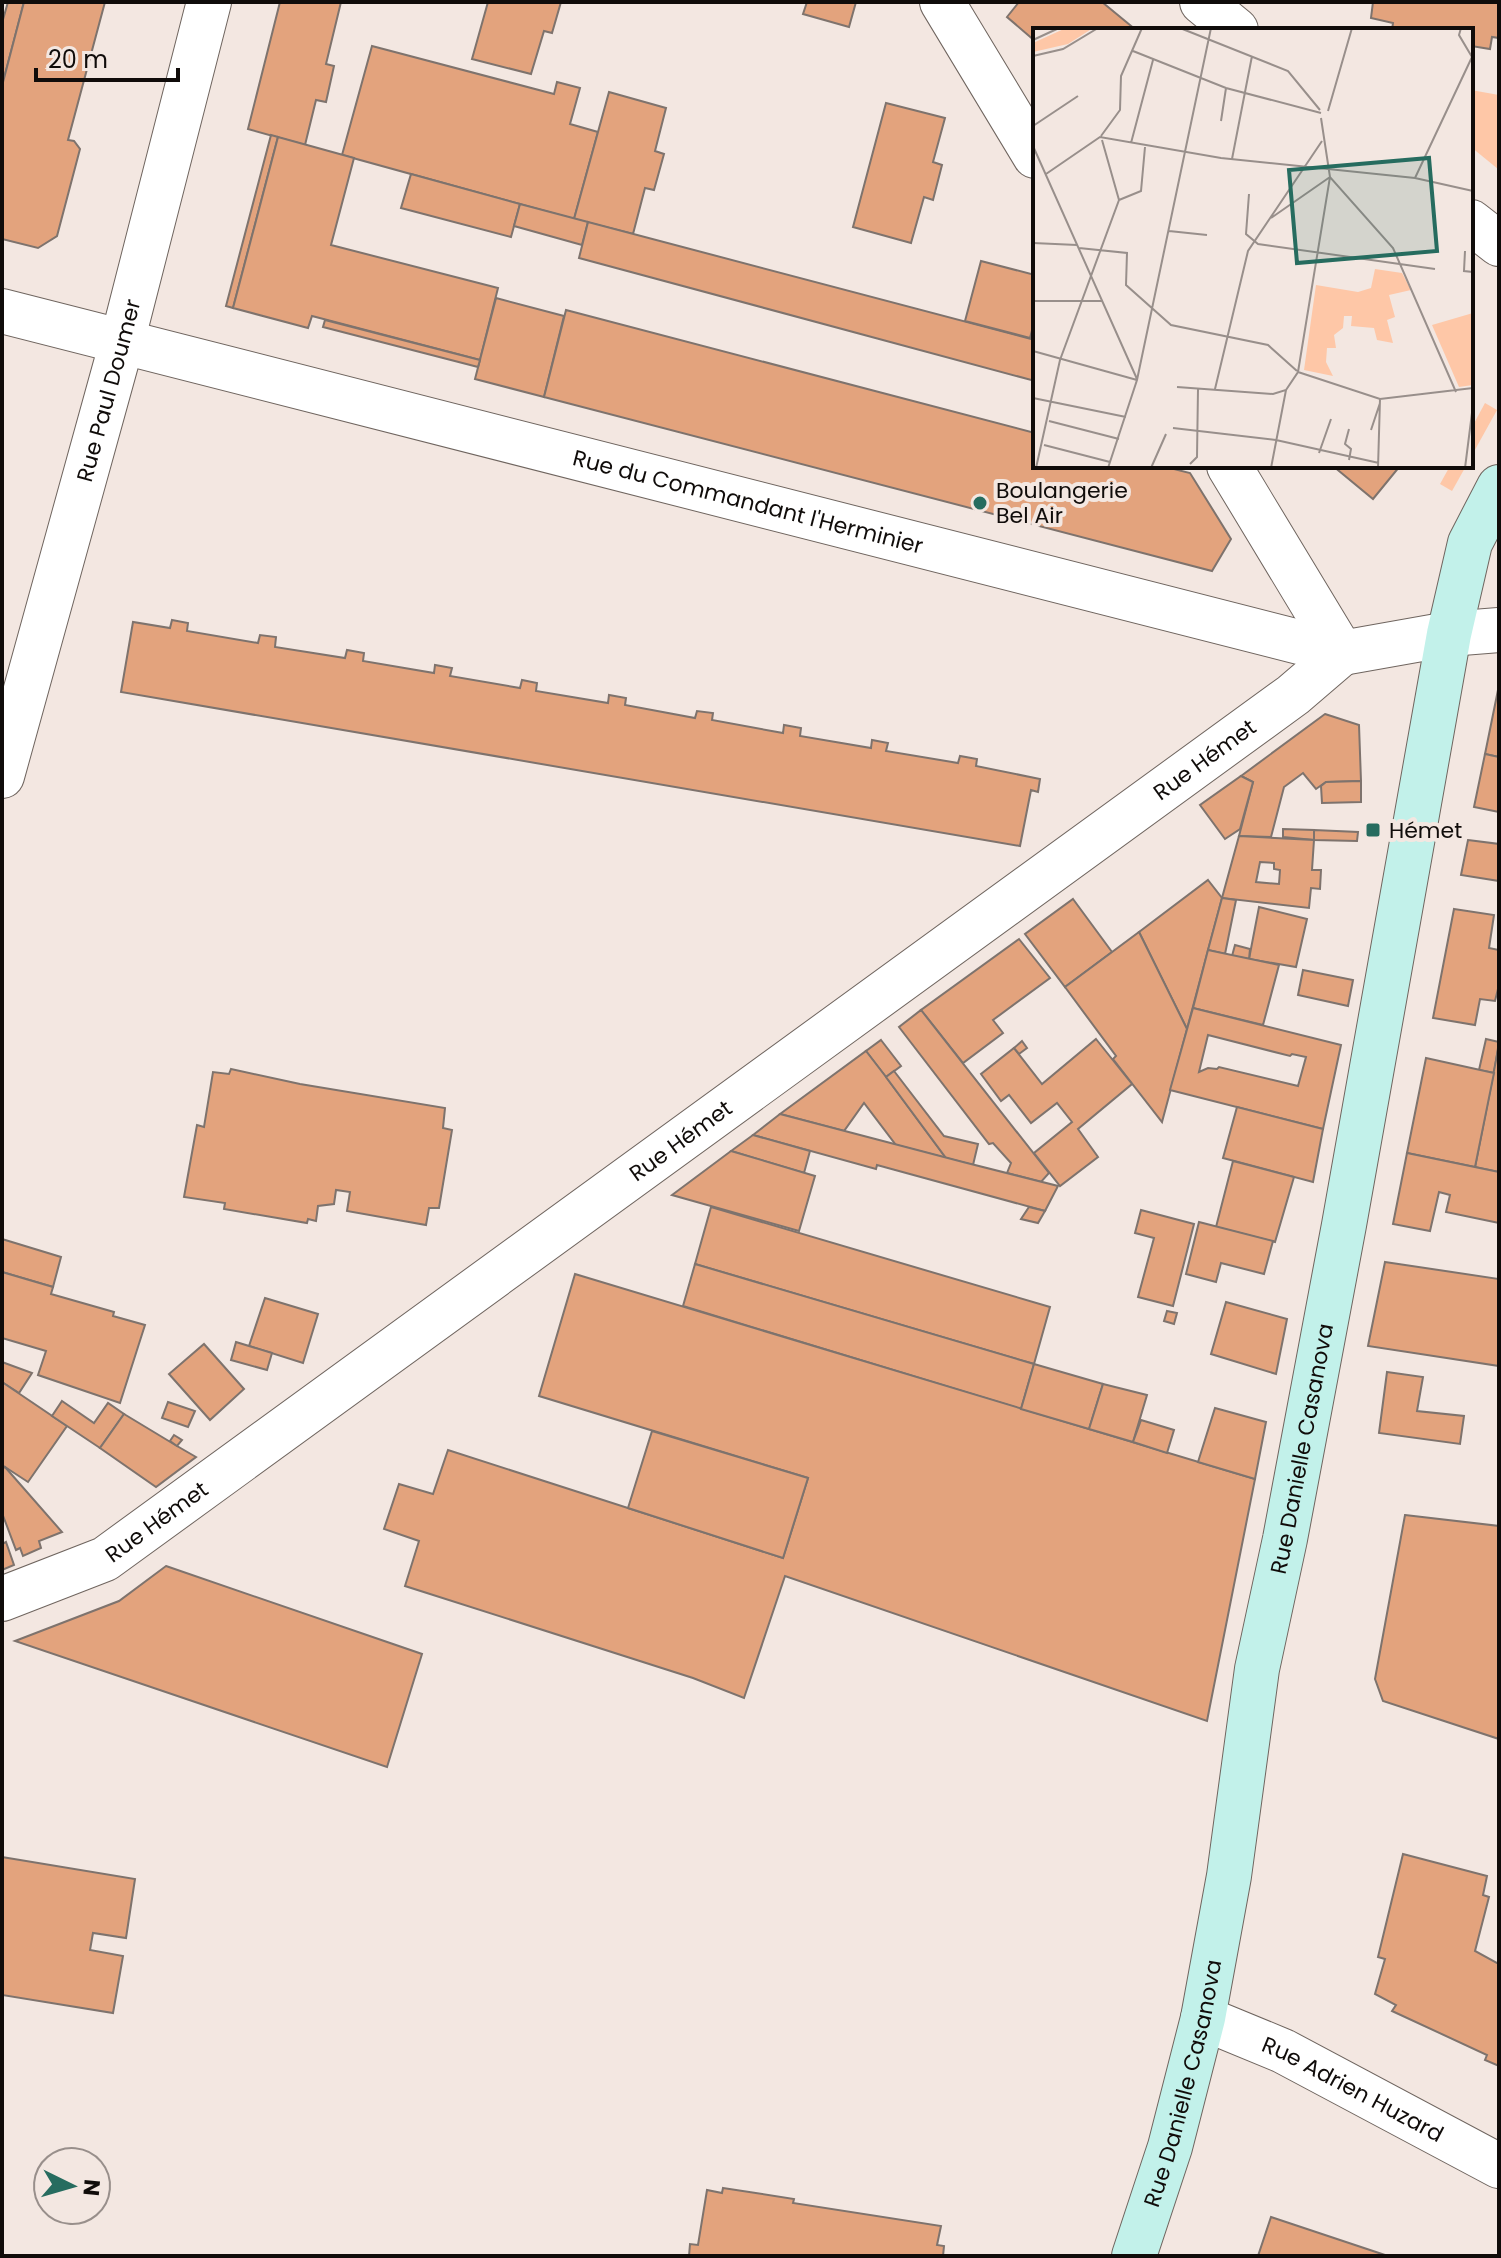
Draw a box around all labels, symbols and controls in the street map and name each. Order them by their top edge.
inset map [1033,28,1473,468]
scale bar [36,32,178,82]
text: 20 m [48,43,108,76]
street label: Rue Paul Doumer [69,296,148,485]
street label: Rue du Commandant l'Herminier [570,442,927,561]
place label: Boulangerie Bel Air [996,475,1128,531]
marker: Boulangerie Bel Air [971,494,989,512]
street label: Rue Hémet [1147,711,1262,807]
place label: Hémet [1389,815,1462,846]
marker: Hémet [1364,821,1382,839]
street label: Rue Hémet [623,1093,738,1188]
street label: Rue Danielle Casanova [1262,1321,1341,1577]
street label: Rue Hémet [99,1474,214,1570]
street label: Rue Danielle Casanova [1136,1957,1229,2211]
street label: Rue Adrien Huzard [1258,2029,1449,2149]
north arrow [32,2146,112,2226]
text: N [75,2178,108,2197]

